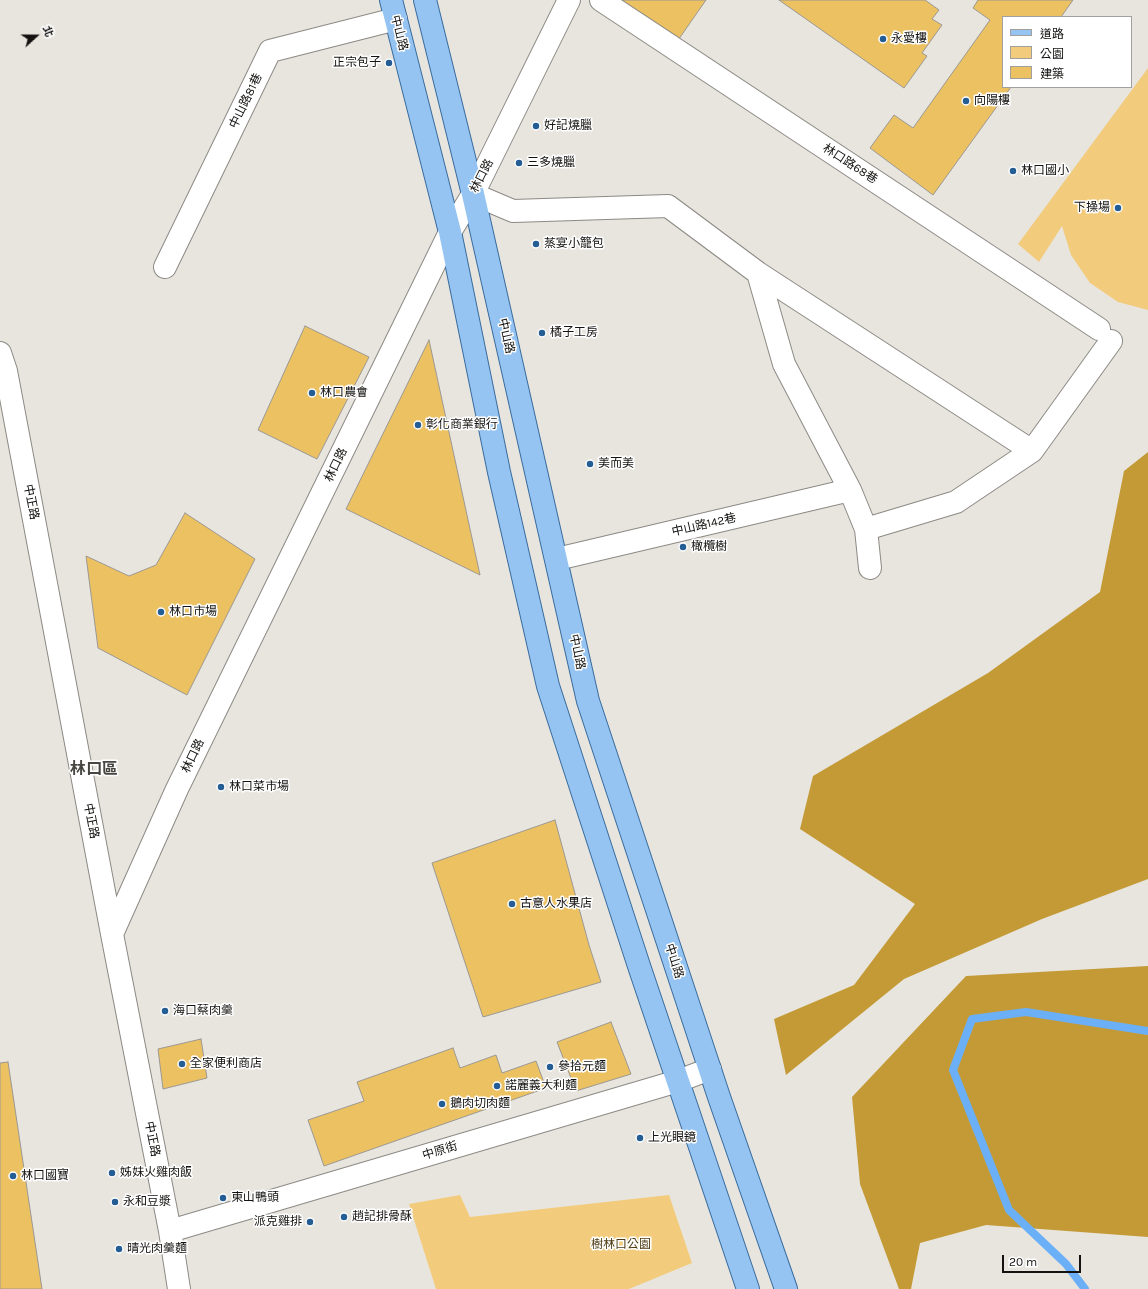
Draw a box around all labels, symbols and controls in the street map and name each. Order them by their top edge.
street label: 中山路 [388,14,410,52]
north arrow [16,16,56,56]
legend [1002,16,1132,88]
text: 北 [40,24,56,39]
text: 道路 [1040,27,1064,41]
place label: 永愛樓 [891,32,927,46]
marker: 永愛樓 [878,34,888,44]
text: 公園 [1040,47,1064,61]
place label: 正宗包子 [333,56,381,70]
marker: 正宗包子 [384,58,394,68]
text: 建築 [1040,67,1064,81]
street label: 中山路81巷 [227,71,265,131]
place label: 向陽樓 [974,94,1010,108]
marker: 向陽樓 [961,96,971,106]
place label: 好記燒臘 [544,119,592,133]
marker: 好記燒臘 [531,121,541,131]
street label: 林口路68巷 [820,141,880,187]
place label: 三多燒臘 [527,156,575,170]
street label: 林口路 [467,157,497,195]
marker: 三多燒臘 [514,158,524,168]
place label: 林口國小 [1021,164,1069,178]
marker: 林口國小 [1008,166,1018,176]
place label: 下操場 [1074,201,1110,215]
marker: 下操場 [1113,203,1123,213]
place label: 蒸宴小籠包 [544,237,604,251]
marker: 蒸宴小籠包 [531,239,541,249]
street label: 中山路 [495,317,517,355]
place label: 橘子工房 [550,326,598,340]
marker: 橘子工房 [537,328,547,338]
place label: 林口農會 [320,386,368,400]
marker: 林口農會 [307,388,317,398]
place label: 彰化商業銀行 [426,418,498,432]
marker: 彰化商業銀行 [413,420,423,430]
street label: 林口路 [322,446,350,484]
place label: 美而美 [598,457,634,471]
marker: 美而美 [585,459,595,469]
street label: 中正路 [20,483,42,521]
street label: 中山路142巷 [670,511,738,539]
place label: 橄欖樹 [691,540,727,554]
marker: 橄欖樹 [678,542,688,552]
place label: 林口市場 [169,605,217,619]
marker: 林口市場 [156,607,166,617]
street label: 中山路 [566,633,588,671]
street label: 林口路 [179,737,207,775]
district label: 林口區 [70,759,118,779]
place label: 林口菜市場 [229,780,289,794]
marker: 林口菜市場 [216,782,226,792]
street label: 中正路 [80,802,102,840]
place label: 古意人水果店 [520,897,592,911]
marker: 古意人水果店 [507,899,517,909]
street label: 中山路 [662,942,686,980]
place label: 海口蔡肉羹 [173,1004,233,1018]
marker: 海口蔡肉羹 [160,1006,170,1016]
place label: 全家便利商店 [190,1057,262,1071]
marker: 全家便利商店 [177,1059,187,1069]
place label: 參拾元麵 [558,1060,606,1074]
marker: 參拾元麵 [545,1062,555,1072]
place label: 諾麗義大利麵 [505,1079,577,1093]
marker: 諾麗義大利麵 [492,1081,502,1091]
place label: 鵝肉切肉麵 [450,1097,510,1111]
marker: 鵝肉切肉麵 [437,1099,447,1109]
street label: 中正路 [141,1120,163,1158]
place label: 上光眼鏡 [648,1131,696,1145]
marker: 上光眼鏡 [635,1133,645,1143]
street label: 中原街 [421,1139,459,1163]
place label: 姊妹火雞肉飯 [120,1166,192,1180]
marker: 姊妹火雞肉飯 [107,1168,117,1178]
place label: 林口國寶 [21,1169,69,1183]
marker: 林口國寶 [8,1171,18,1181]
place label: 東山鴨頭 [231,1191,279,1205]
marker: 東山鴨頭 [218,1193,228,1203]
place label: 永和豆漿 [123,1195,171,1209]
marker: 永和豆漿 [110,1197,120,1207]
place label: 趙記排骨酥 [352,1210,412,1224]
marker: 趙記排骨酥 [339,1212,349,1222]
place label: 派克雞排 [254,1215,302,1229]
marker: 派克雞排 [305,1217,315,1227]
park label: 樹林口公園 [591,1238,651,1252]
place label: 晴光肉羹麵 [127,1242,187,1256]
marker: 晴光肉羹麵 [114,1244,124,1254]
scale bar [1004,1247,1083,1273]
text: 20 m [1009,1255,1037,1269]

